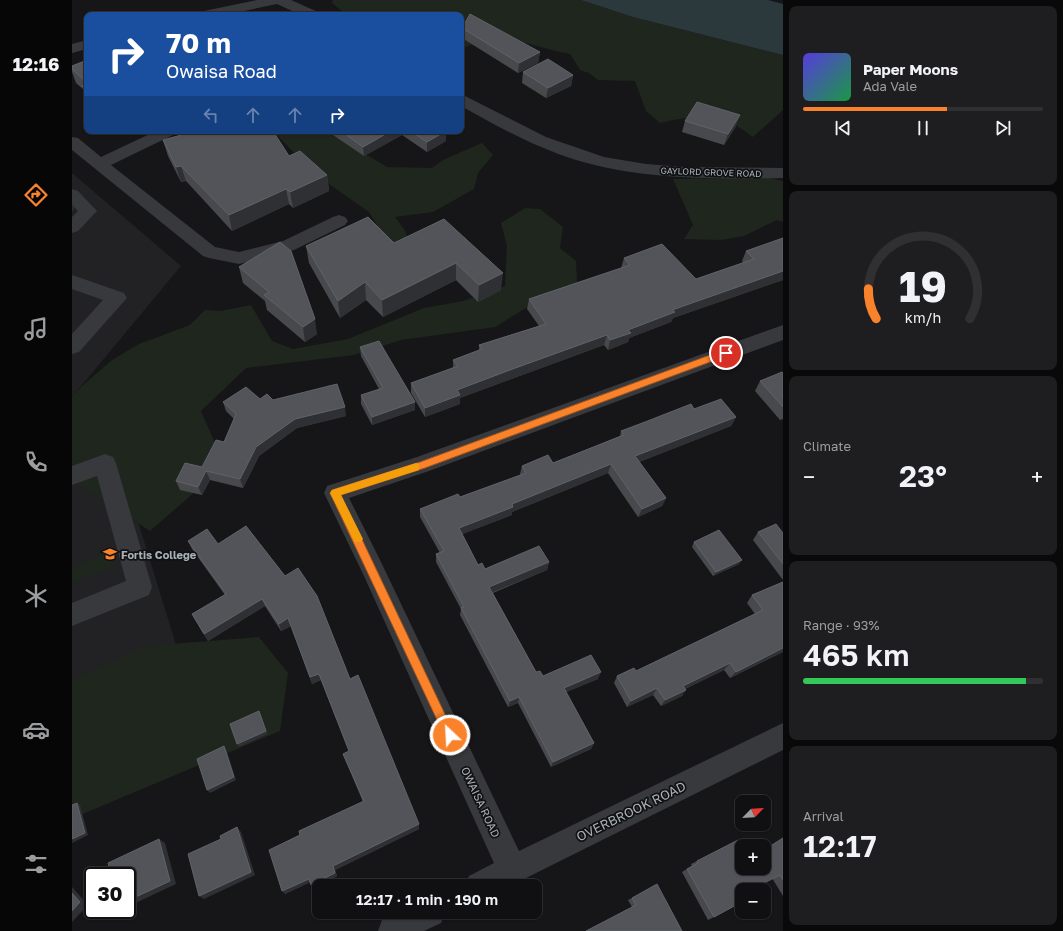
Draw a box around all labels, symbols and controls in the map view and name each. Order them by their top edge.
text: 70 m [166,26,231,59]
icon: right [100,28,152,80]
text: 12:16 [13,53,59,75]
text: Owaisa Road [166,60,277,82]
text: Paper Moons [863,60,958,78]
text: Ada Vale [863,78,917,94]
icon: left [200,104,222,126]
icon: ahead [242,104,264,126]
icon: ahead [284,104,306,126]
icon: right [326,104,348,126]
icon: previous [832,117,854,139]
icon: pause [912,117,934,139]
icon: next [992,117,1014,139]
street label: GAYLORD GROVE ROAD [660,165,762,179]
icon: directions [22,181,50,209]
text: 19 [899,260,947,310]
text: km/h [905,308,941,325]
icon: music [22,315,50,343]
pin [709,336,743,370]
icon: arrive [715,342,737,364]
text: Climate [803,438,851,454]
icon: phone [22,448,50,476]
text: 23° [899,458,947,494]
text: − [803,463,815,490]
text: + [1031,463,1043,490]
school or university icon: Fortis College [102,546,118,562]
place label: Fortis College [121,548,197,561]
icon: climate [22,582,50,610]
text: Range · 93% [803,617,879,633]
text: 465 km [803,637,910,673]
position arrow [429,714,471,756]
icon: car [22,716,50,744]
street label: OWAISA ROAD [459,765,503,840]
street label: OVERBROOK ROAD [574,778,688,844]
north arrow [735,795,771,831]
map controls [735,795,771,919]
text: Arrival [803,808,844,824]
text: 12:17 [803,828,877,864]
button: + [735,839,771,875]
icon: filters [22,850,50,878]
speed limit sign: 30 [84,867,136,919]
button: − [735,883,771,919]
text: 12:17 · 1 min · 190 m [356,890,498,908]

